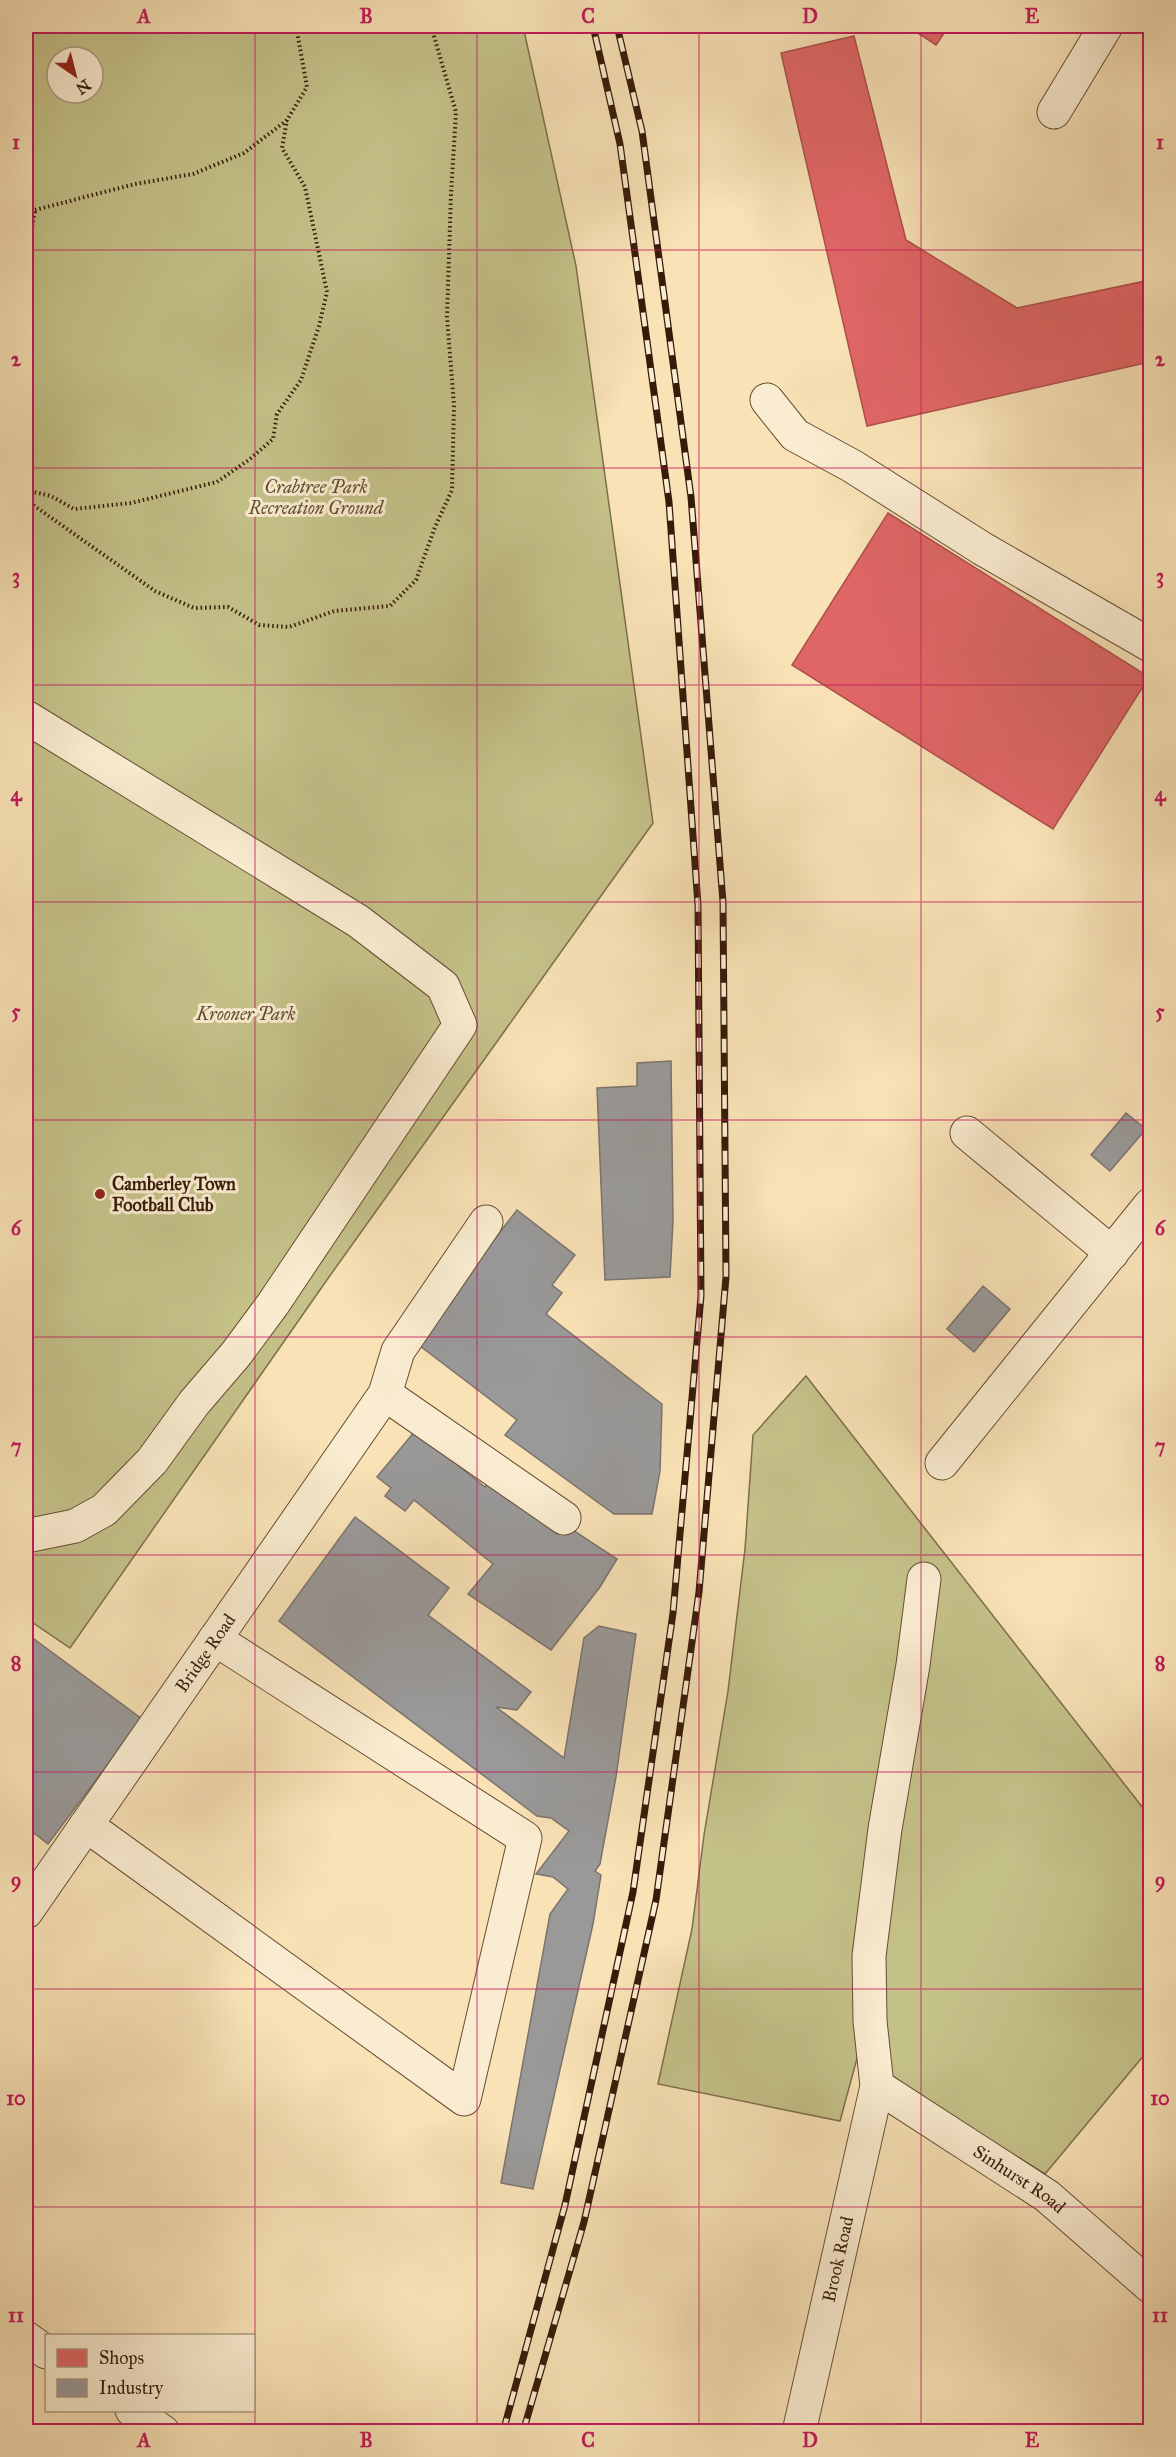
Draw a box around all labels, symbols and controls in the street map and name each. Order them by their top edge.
text: A [135,4,151,28]
text: B [359,4,373,28]
text: C [581,4,595,28]
text: D [802,4,818,28]
text: E [1025,4,1040,28]
north arrow [45,45,105,105]
text: N [72,75,94,99]
text: 1 [12,130,20,154]
text: 1 [1156,130,1164,154]
text: 2 [11,347,22,371]
text: 2 [1155,347,1166,371]
park label: Crabtree Park Recreation Ground [248,476,385,519]
text: 3 [12,564,20,589]
text: 3 [1156,564,1164,589]
text: 4 [10,782,22,807]
text: 4 [1154,782,1166,807]
text: 5 [11,999,21,1023]
text: 5 [1155,999,1165,1023]
park label: Krooner Park [196,1003,295,1025]
place label: Camberley Town Football Club [112,1173,236,1216]
marker: Camberley Town Football Club [93,1187,107,1201]
text: 6 [11,1216,23,1240]
text: 6 [1155,1216,1167,1240]
text: 7 [11,1434,22,1458]
text: 7 [1155,1434,1166,1458]
street label: Bridge Road [171,1610,240,1697]
text: 8 [11,1651,21,1675]
text: 8 [1155,1651,1165,1675]
text: 9 [11,1868,21,1893]
text: 9 [1155,1868,1165,1893]
text: 10 [6,2086,26,2110]
text: 10 [1150,2086,1170,2110]
street label: Sinhurst Road [969,2140,1070,2218]
street label: Brook Road [818,2214,858,2304]
text: 11 [8,2303,24,2327]
text: 11 [1152,2303,1168,2327]
legend [45,2334,255,2412]
text: Shops [99,2347,144,2369]
text: Industry [99,2377,164,2399]
text: A [135,2428,151,2452]
text: B [359,2428,373,2452]
text: C [581,2428,595,2452]
text: D [802,2428,818,2452]
text: E [1025,2428,1040,2452]

